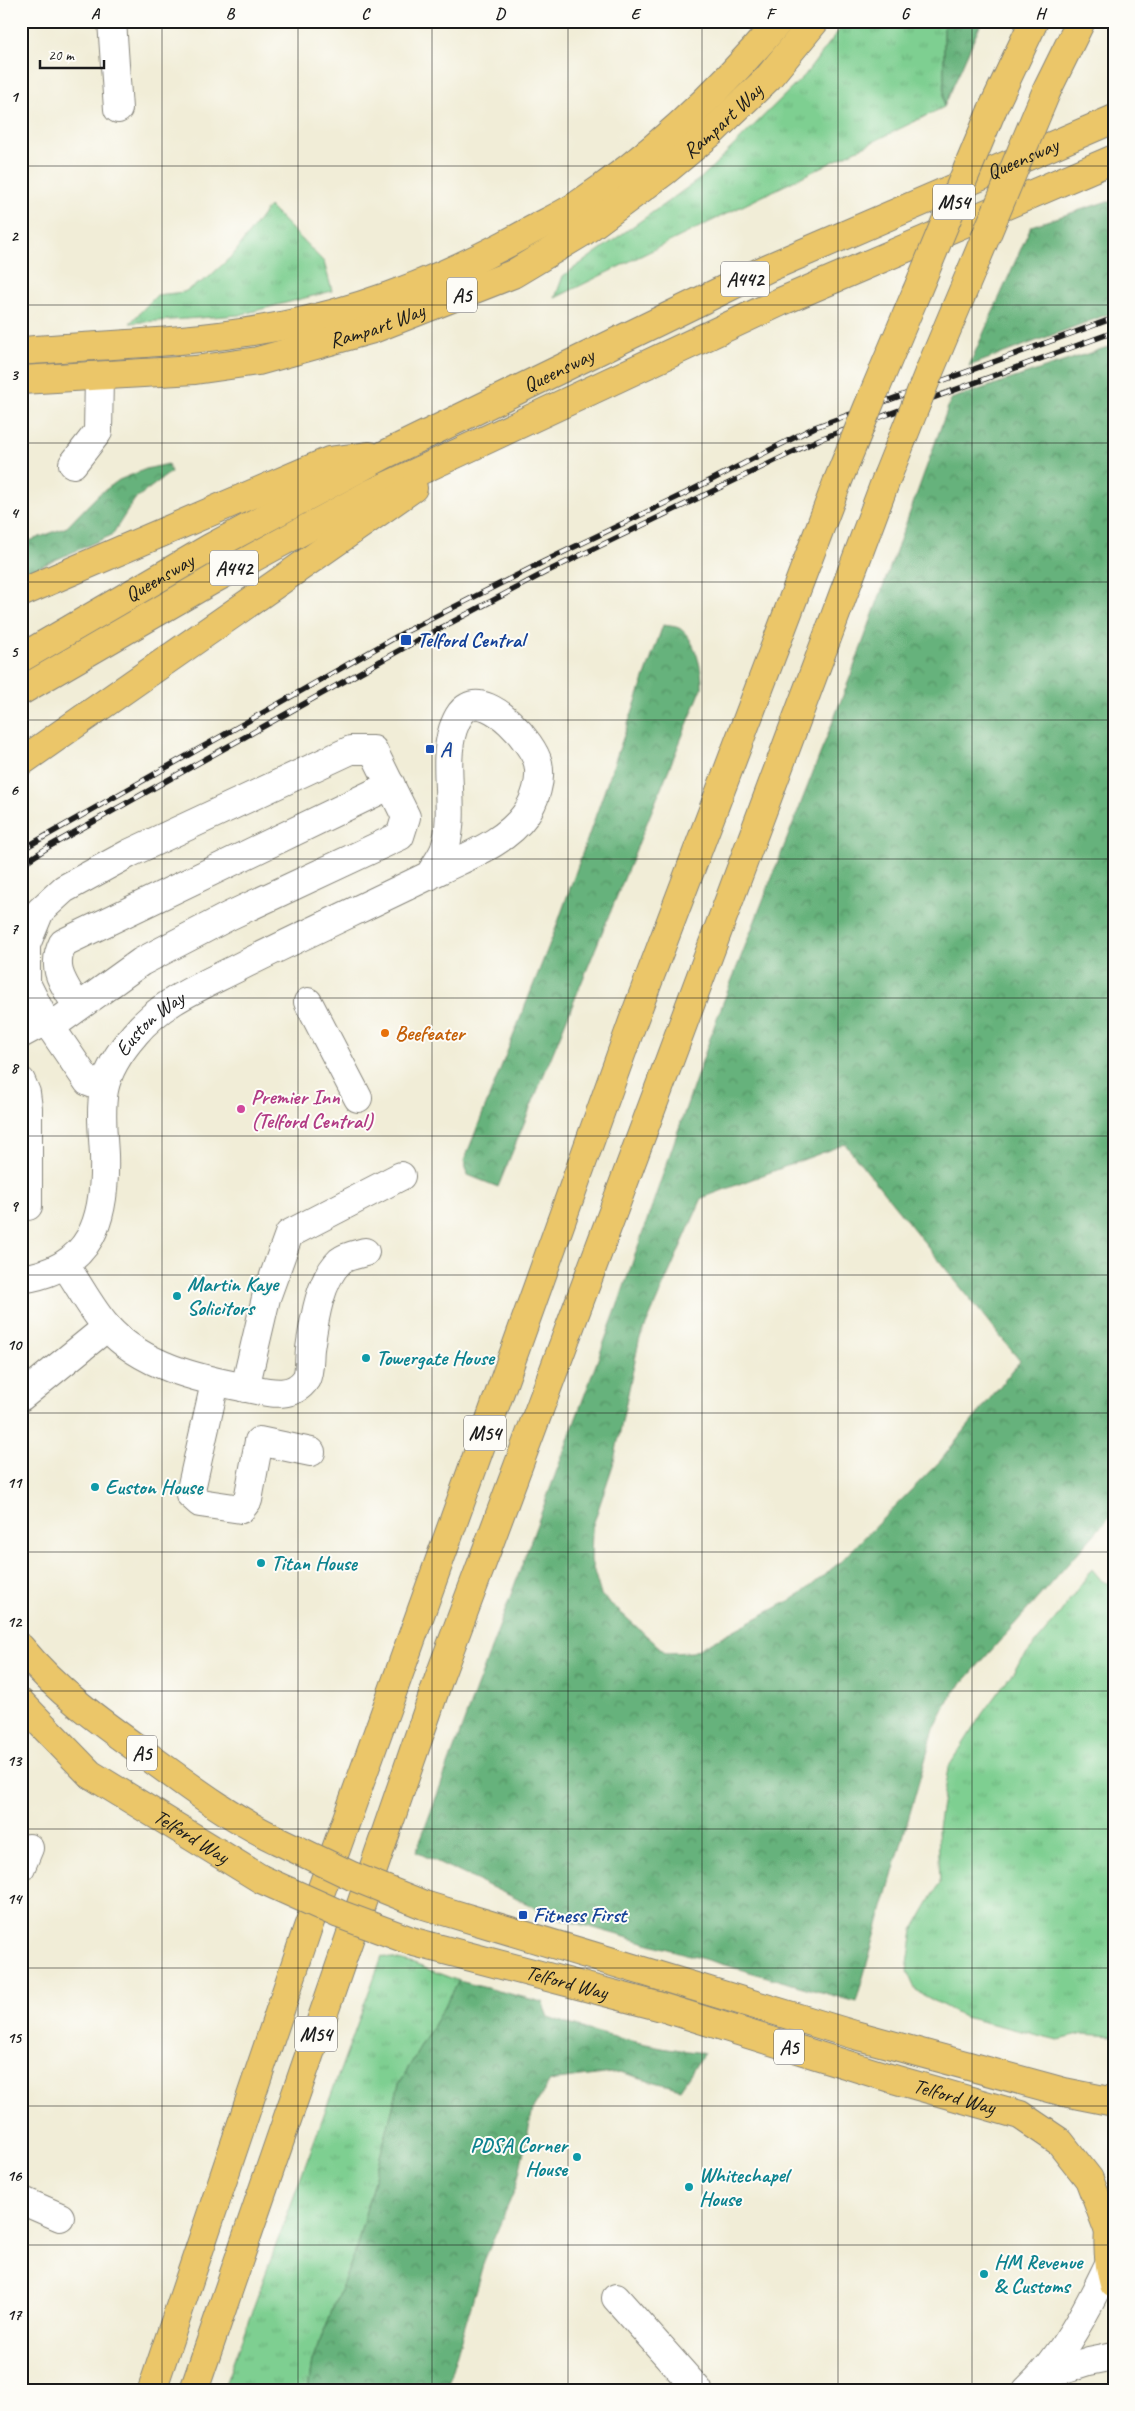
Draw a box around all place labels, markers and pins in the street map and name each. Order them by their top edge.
place label: Telford Central [417,627,529,653]
marker: Telford Central [399,633,413,647]
place label: A [440,736,452,762]
marker: A [424,743,436,755]
place label: Beefeater [395,1020,467,1046]
marker: Beefeater [379,1027,391,1039]
place label: Premier Inn (Telford Central) [251,1084,375,1134]
marker: Premier Inn (Telford Central) [235,1103,247,1115]
place label: Martin Kaye Solicitors [187,1271,280,1321]
marker: Martin Kaye Solicitors [171,1290,183,1302]
place label: Towergate House [376,1345,496,1371]
marker: Towergate House [360,1352,372,1364]
place label: Euston House [105,1474,204,1500]
marker: Euston House [89,1481,101,1493]
place label: Titan House [271,1550,359,1576]
marker: Titan House [255,1557,267,1569]
place label: Fitness First [533,1902,628,1928]
marker: Fitness First [517,1909,529,1921]
place label: PDSA Corner House [470,2132,569,2182]
marker: PDSA Corner House [571,2151,583,2163]
place label: Whitechapel House [699,2162,792,2212]
marker: Whitechapel House [683,2181,695,2193]
place label: HM Revenue & Customs [994,2249,1084,2299]
marker: HM Revenue & Customs [978,2268,990,2280]

